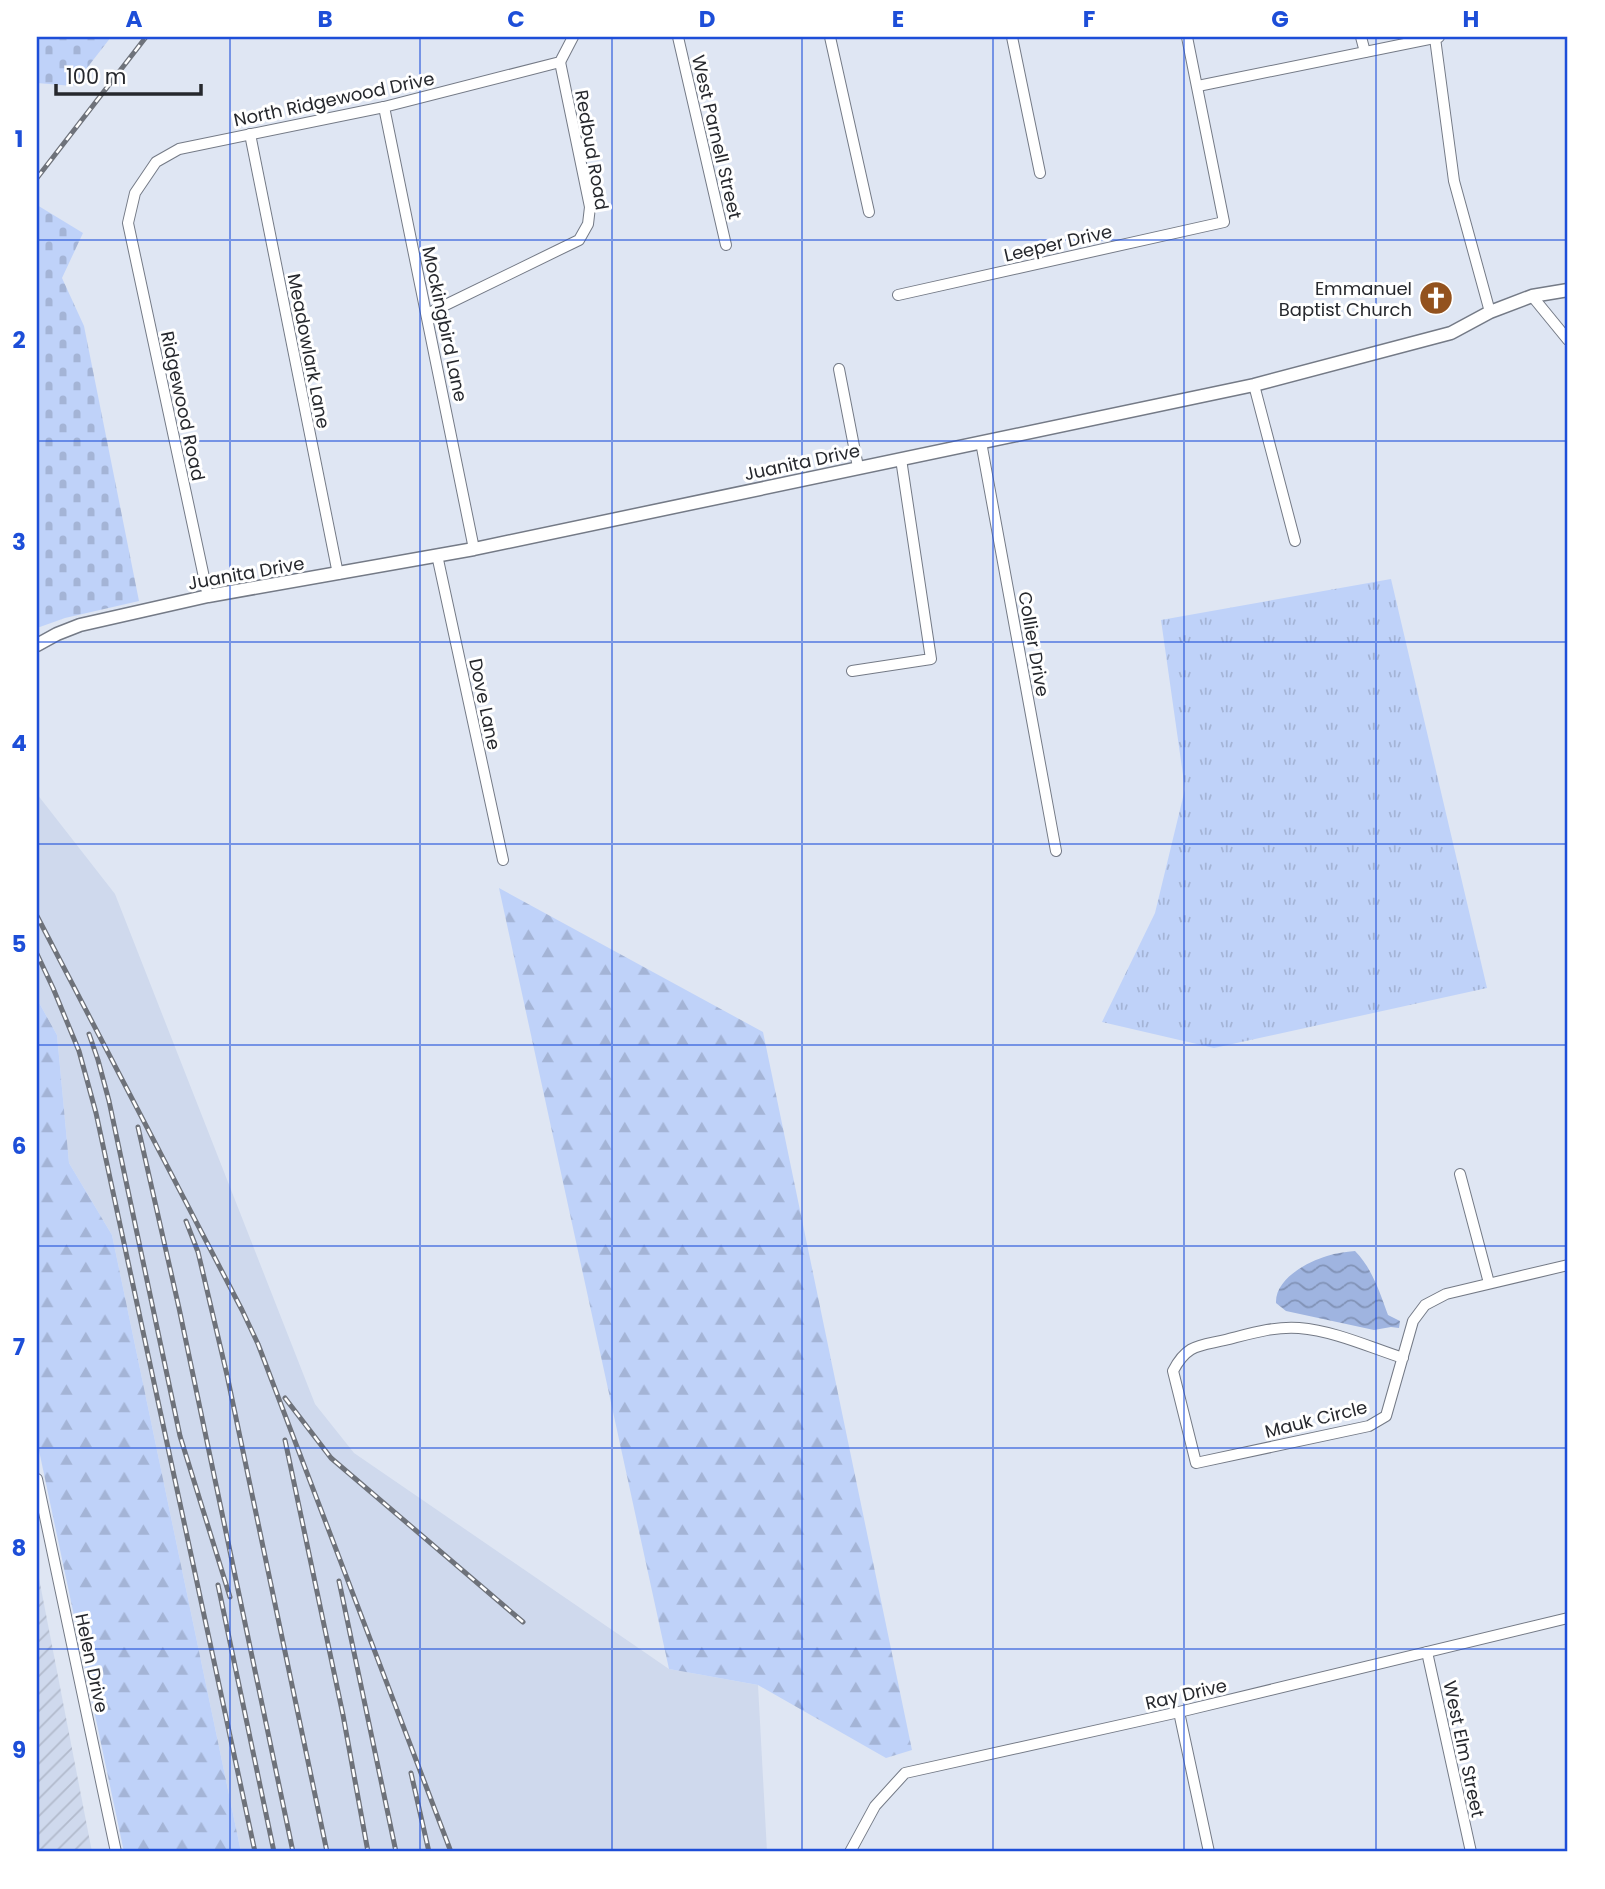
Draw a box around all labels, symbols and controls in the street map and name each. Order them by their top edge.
text: A [126,3,143,35]
text: B [317,3,333,35]
text: C [507,3,525,35]
text: D [699,3,715,35]
text: E [892,3,904,35]
text: F [1083,3,1095,35]
text: G [1271,3,1289,35]
text: H [1463,3,1479,35]
scale bar [56,52,201,96]
street label: West Parnell Street [686,52,748,222]
text: 100 m [66,62,126,91]
street label: North Ridgewood Drive [231,66,437,132]
street label: Redbud Road [569,88,615,212]
text: 1 [15,123,23,155]
street label: Leeper Drive [1002,218,1114,268]
street label: Mockingbird Lane [416,244,474,404]
street label: Meadowlark Lane [282,271,336,431]
place label: Emmanuel Baptist Church [1279,276,1412,322]
church icon: Emmanuel Baptist Church [1417,279,1455,317]
text: 2 [12,324,26,356]
street label: Ridgewood Road [155,329,211,483]
street label: Juanita Drive [742,438,862,486]
text: 3 [12,526,26,558]
street label: Juanita Drive [186,550,306,596]
street label: Collier Drive [1012,589,1056,699]
street label: Dove Lane [463,656,507,752]
text: 4 [11,727,27,759]
text: 5 [12,928,26,960]
text: 6 [12,1130,26,1162]
text: 7 [13,1331,25,1363]
street label: Mauk Circle [1262,1394,1370,1444]
text: 8 [12,1532,26,1564]
street label: Helen Drive [69,1611,115,1715]
street label: Ray Drive [1143,1672,1229,1716]
street label: West Elm Street [1437,1678,1491,1820]
text: 9 [12,1734,26,1766]

